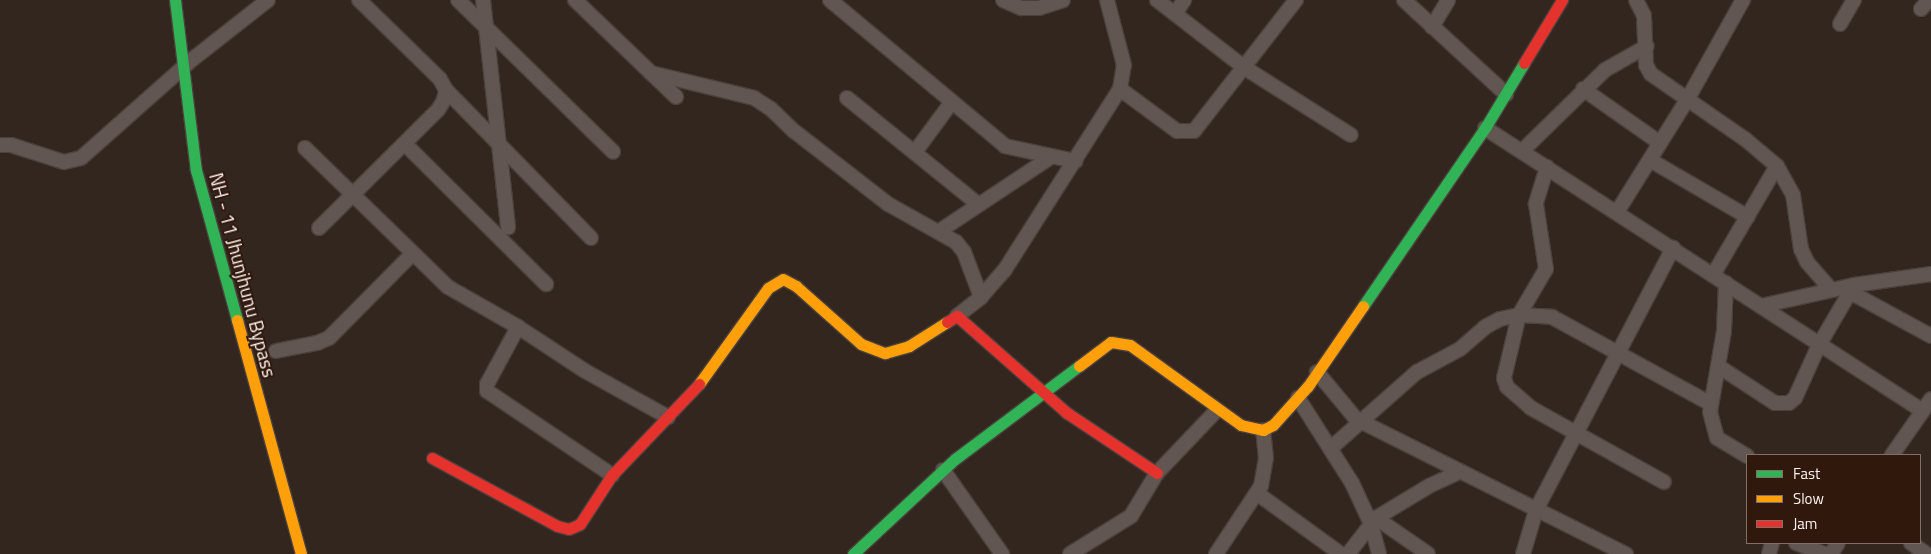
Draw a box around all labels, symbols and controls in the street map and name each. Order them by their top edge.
street label: NH - 11 Jhunjhunu Bypass [205,170,281,380]
legend [1746,454,1921,544]
text: Fast [1793,462,1820,485]
text: Slow [1793,487,1824,510]
text: Jam [1793,512,1817,535]

